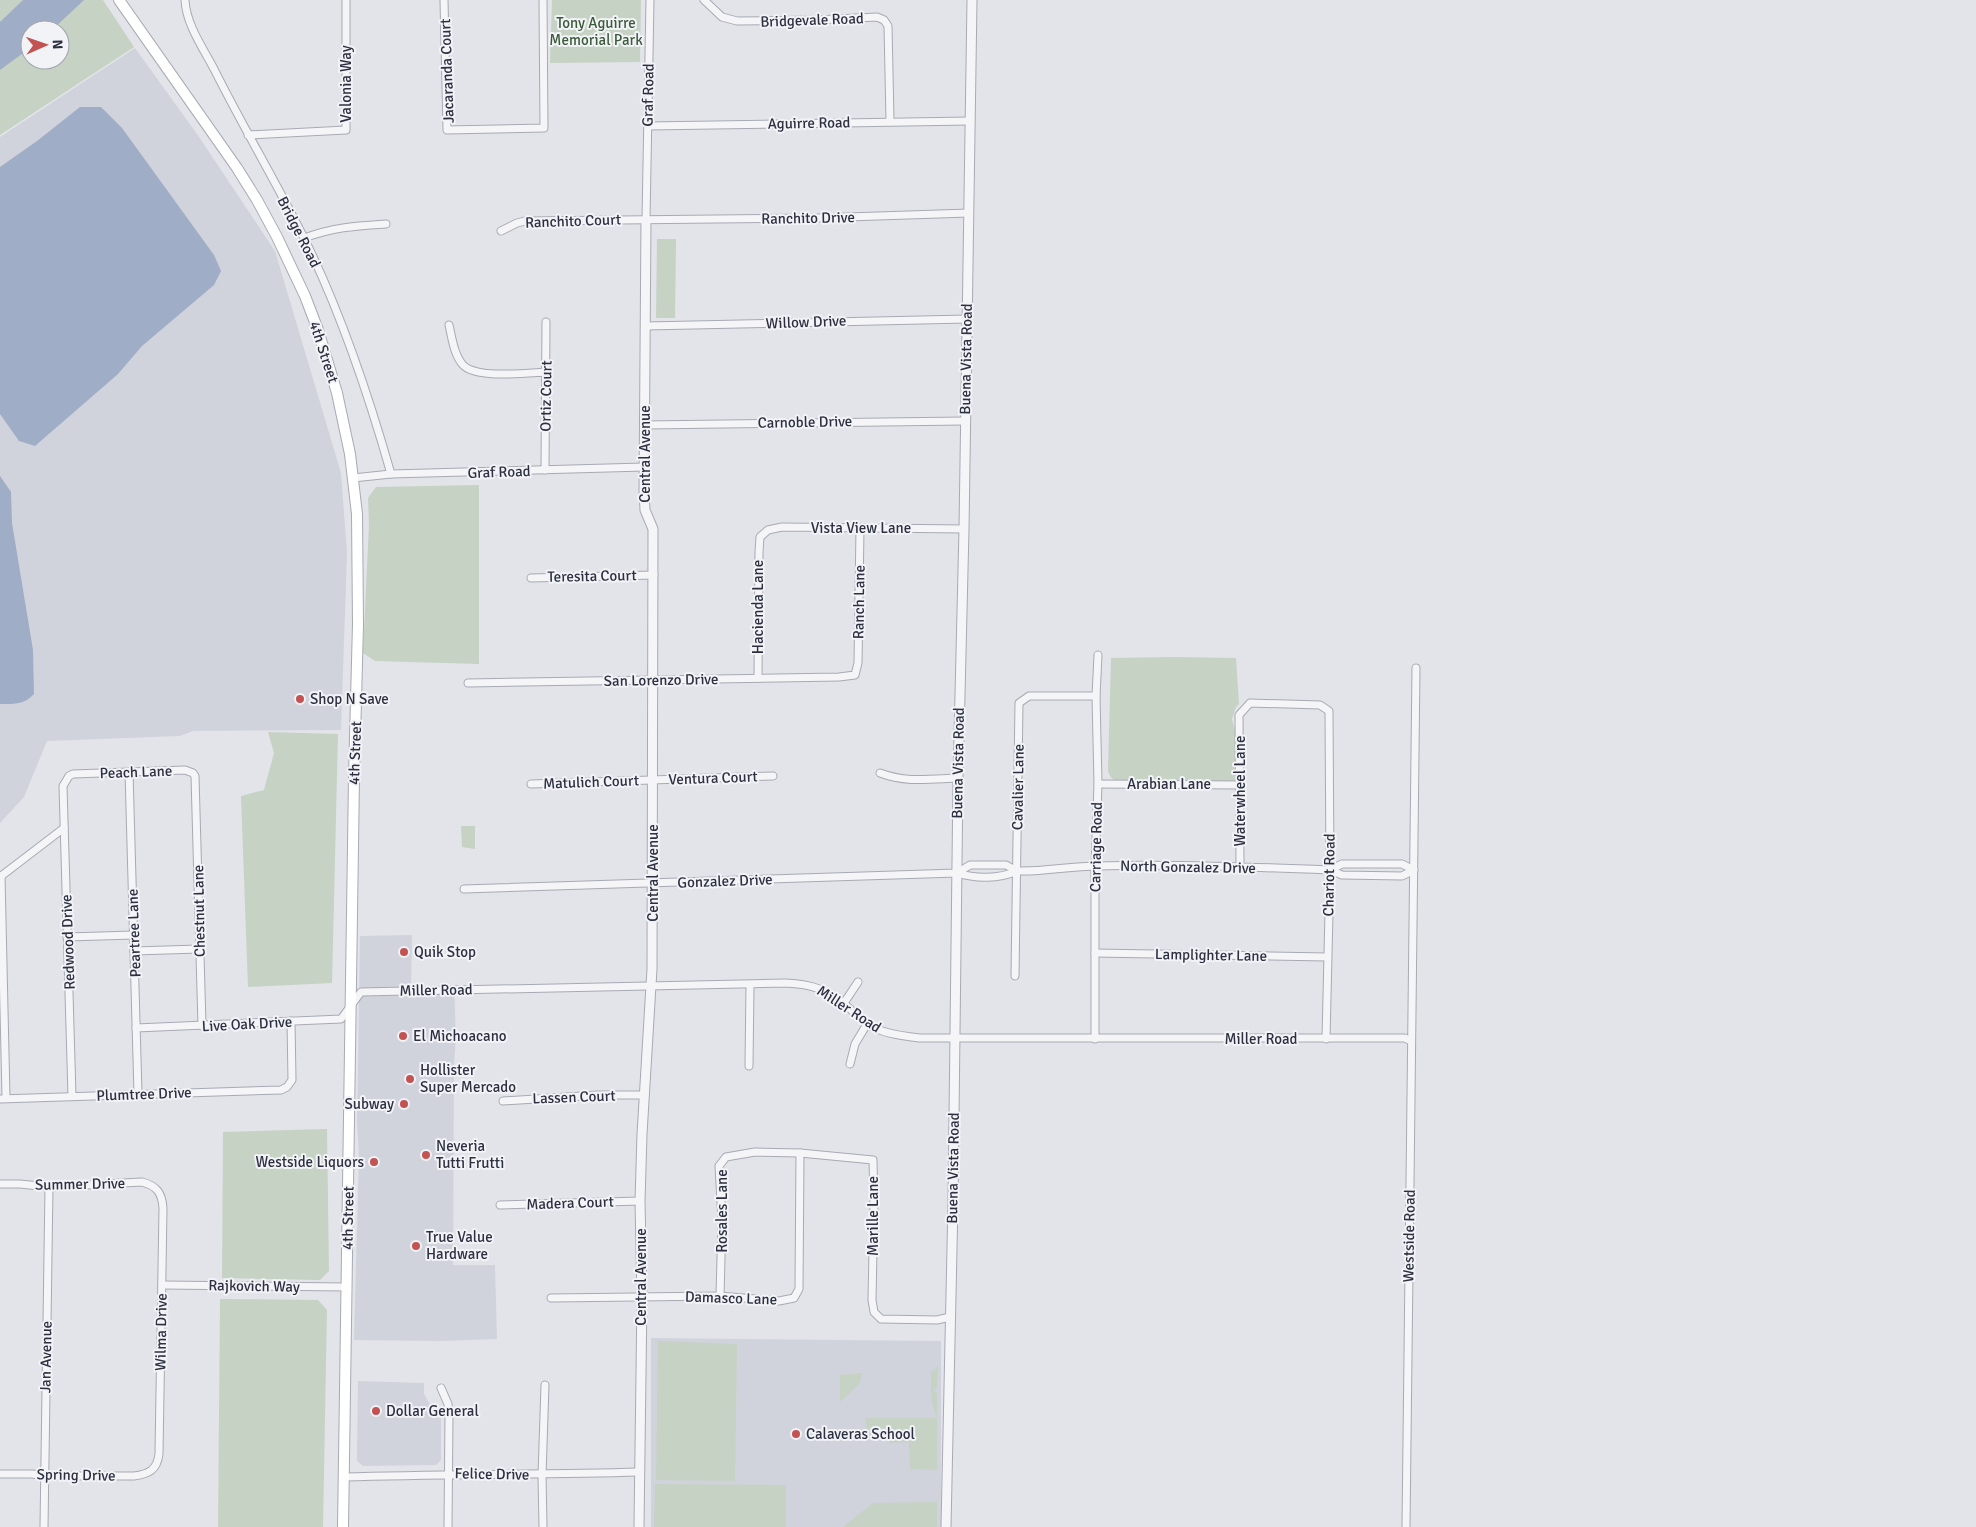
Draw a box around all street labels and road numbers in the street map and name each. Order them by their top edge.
street label: Bridgevale Road [760,9,864,31]
street label: Jacaranda Court [436,18,458,124]
street label: Valonia Way [337,45,355,123]
street label: Graf Road [638,63,658,127]
street label: Aguirre Road [767,113,851,133]
street label: Bridge Road [273,193,325,271]
street label: Ranchito Drive [761,208,855,228]
street label: Ranchito Court [525,210,621,232]
street label: Buena Vista Road [956,303,976,415]
street label: Willow Drive [765,312,847,332]
street label: 4th Street [306,319,342,385]
street label: Ortiz Court [536,360,556,432]
street label: Central Avenue [636,405,654,503]
street label: Carnoble Drive [758,412,852,432]
street label: Graf Road [467,462,531,482]
street label: Vista View Lane [811,519,911,537]
street label: Hacienda Lane [749,560,767,654]
street label: Ranch Lane [849,565,869,639]
street label: Teresita Court [547,566,637,586]
street label: San Lorenzo Drive [603,670,719,690]
street label: Buena Vista Road [948,707,968,819]
street label: 4th Street [345,721,365,785]
street label: Waterwheel Lane [1231,736,1249,846]
street label: Cavalier Lane [1008,744,1028,830]
street label: Peach Lane [99,762,173,782]
street label: Ventura Court [668,767,758,789]
street label: Matulich Court [543,771,639,793]
street label: Arabian Lane [1127,775,1211,793]
street label: Carriage Road [1086,802,1106,892]
street label: Central Avenue [644,824,662,922]
street label: Chariot Road [1319,833,1339,917]
street label: North Gonzalez Drive [1120,857,1256,877]
street label: Chestnut Lane [189,865,209,957]
street label: Gonzalez Drive [677,870,773,892]
street label: Peartree Lane [123,888,145,978]
street label: Redwood Drive [57,894,79,990]
street label: Lamplighter Lane [1155,945,1267,965]
street label: Miller Road [399,980,473,1000]
street label: Miller Road [813,982,885,1036]
street label: Live Oak Drive [201,1013,293,1035]
street label: Miller Road [1224,1030,1298,1048]
street label: Plumtree Drive [96,1083,192,1105]
street label: Lassen Court [532,1087,616,1107]
street label: Buena Vista Road [943,1112,963,1224]
street label: Rosales Lane [713,1169,731,1253]
street label: Summer Drive [35,1174,125,1194]
street label: Marille Lane [864,1176,882,1256]
street label: 4th Street [338,1186,358,1250]
street label: Westside Road [1399,1189,1419,1283]
street label: Madera Court [526,1192,614,1214]
street label: Central Avenue [632,1228,650,1326]
street label: Rajkovich Way [208,1276,300,1296]
street label: Damasco Lane [685,1287,777,1309]
street label: Wilma Drive [151,1293,171,1371]
street label: Jan Avenue [36,1321,56,1393]
street label: Felice Drive [455,1464,529,1484]
street label: Spring Drive [36,1465,116,1485]

